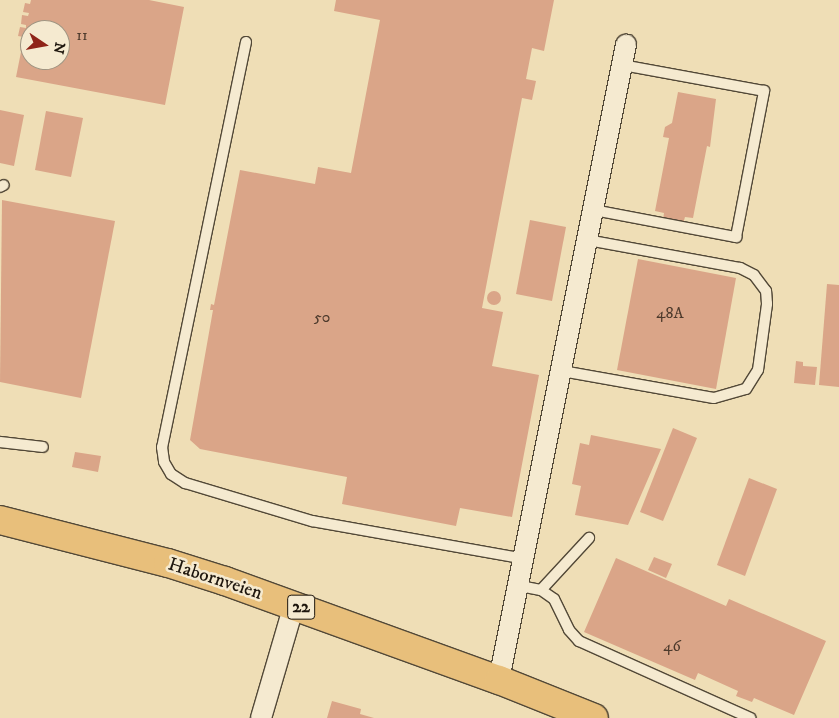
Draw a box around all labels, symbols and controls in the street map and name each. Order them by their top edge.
north arrow [20,20,70,70]
house number: 11 [76,25,88,45]
text: N [49,40,69,55]
house number: 48A [656,303,684,323]
house number: 50 [314,307,330,327]
street label: Habornveien [165,553,265,605]
road number: 22 [286,592,316,622]
house number: 46 [663,636,681,656]

